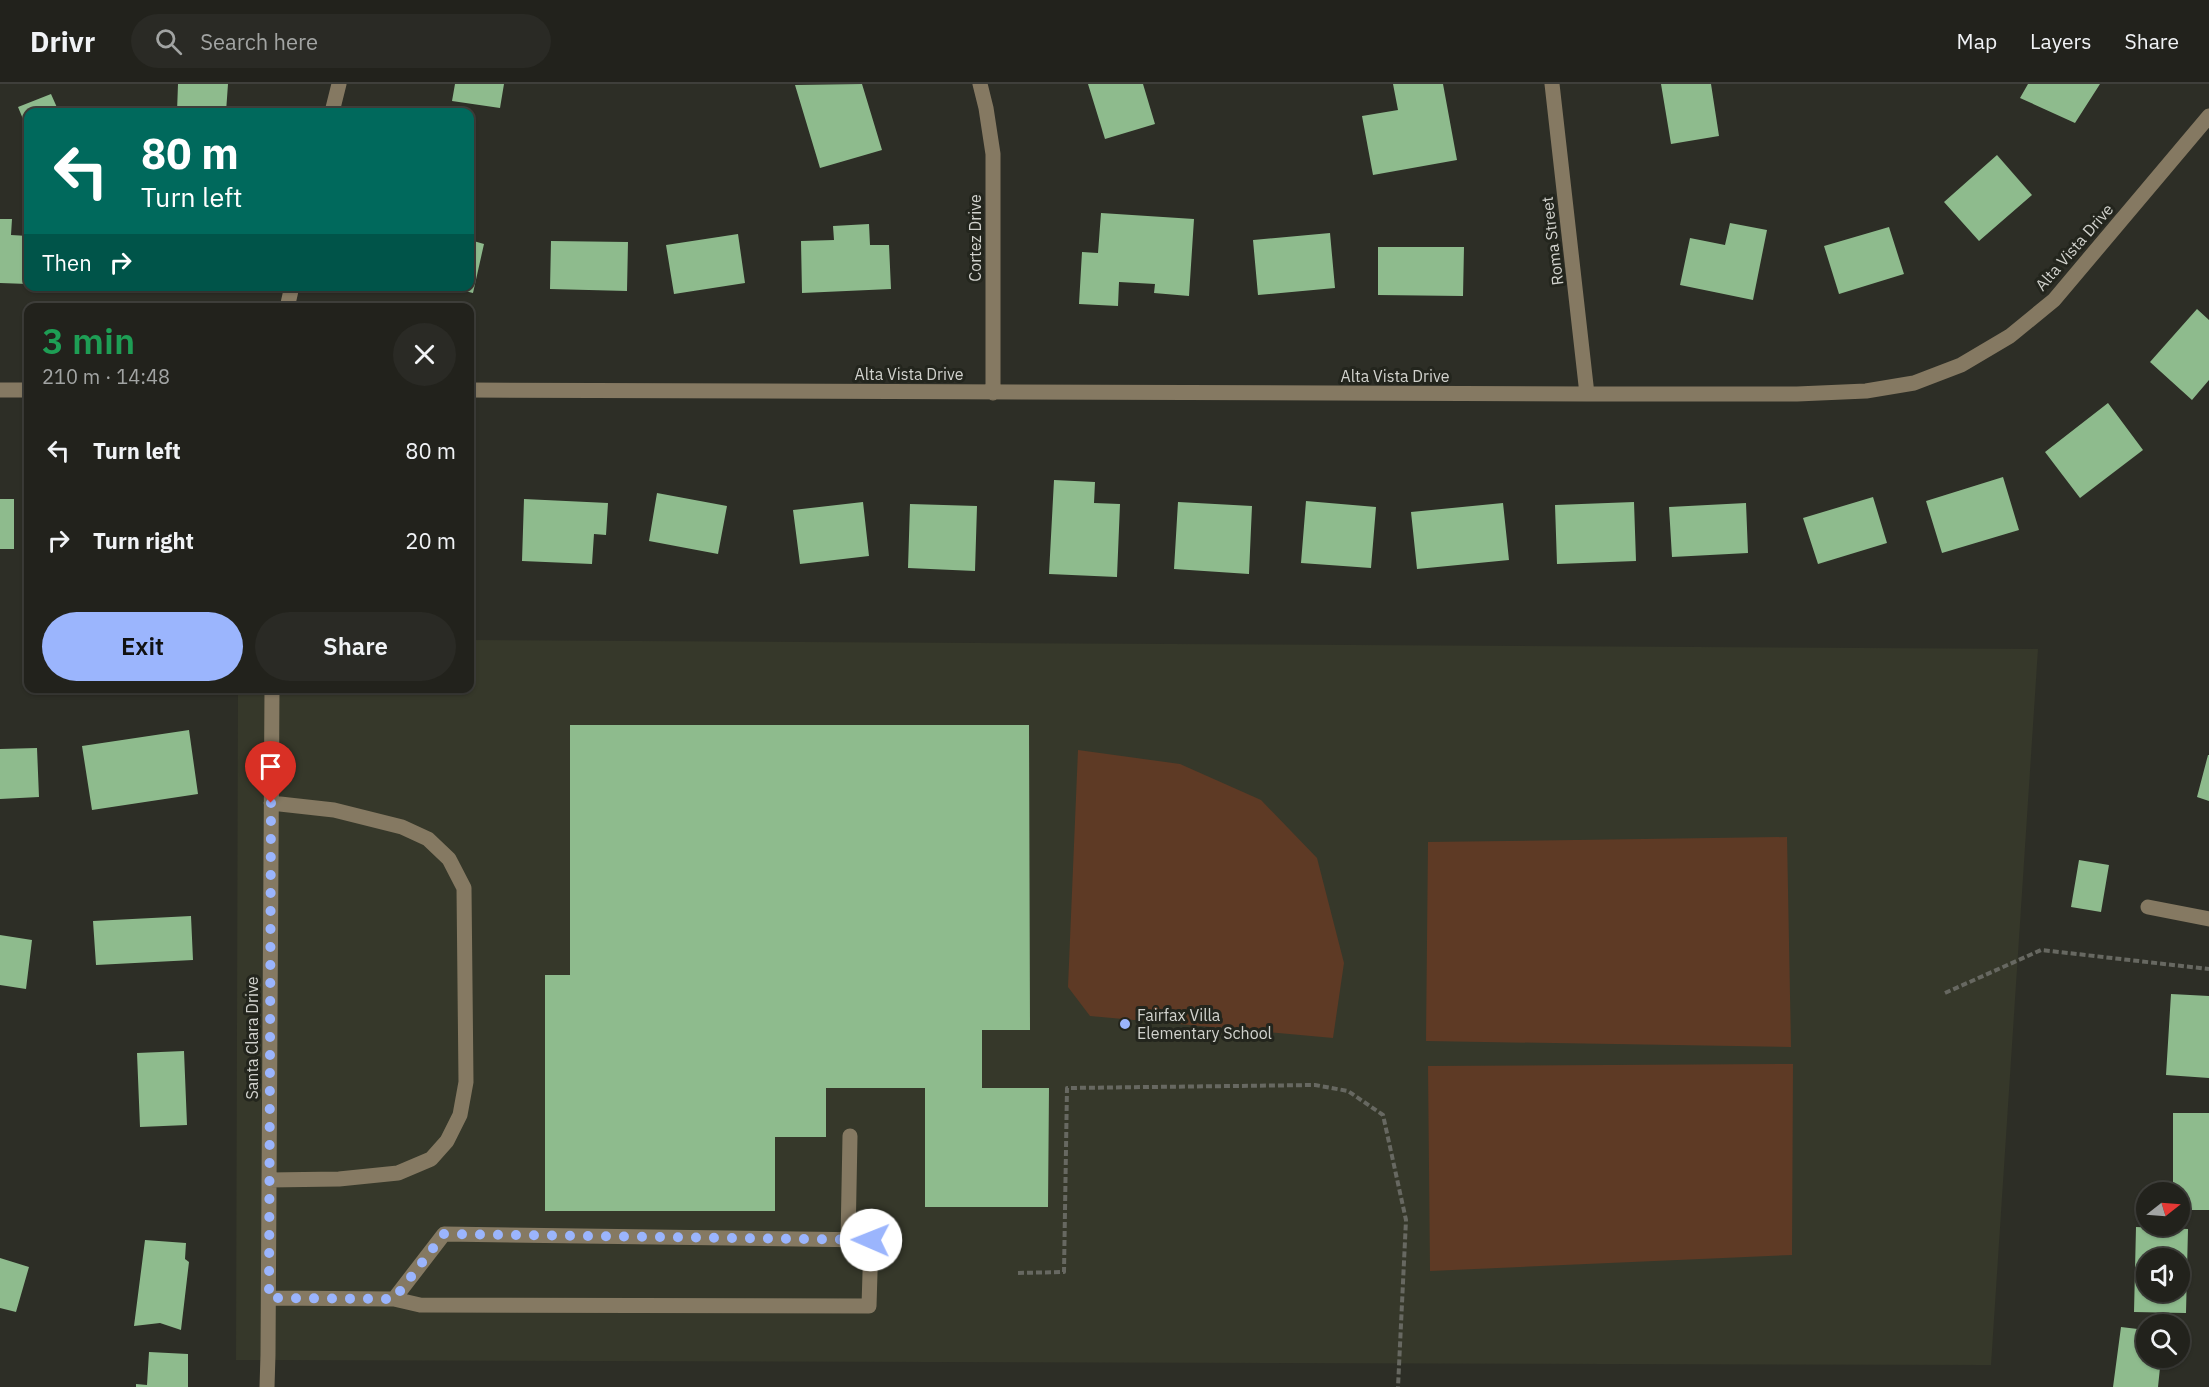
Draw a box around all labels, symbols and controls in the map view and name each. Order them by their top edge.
search box [131,14,551,68]
text: Drivr [30,23,95,60]
icon: search [152,25,185,58]
text: Search here [200,27,318,56]
text: Map [1957,27,1997,55]
text: Layers [2030,27,2092,55]
text: Share [2125,27,2179,55]
text: 80 m [141,126,239,181]
icon: left [42,132,120,210]
text: Turn left [141,179,242,214]
street label: Cortez Drive [965,194,985,282]
street label: Roma Street [1537,196,1567,286]
street label: Alta Vista Drive [2031,199,2117,295]
icon: right [104,246,137,279]
text: Then [42,248,92,277]
text: 3 min [42,317,135,364]
button: close [393,323,456,386]
text: 210 m · 14:48 [42,363,170,390]
street label: Alta Vista Drive [855,364,964,384]
street label: Alta Vista Drive [1341,366,1450,386]
icon: left [42,434,75,467]
text: Turn left [93,436,181,465]
text: 80 m [405,436,456,465]
icon: right [42,524,75,557]
text: Turn right [93,526,194,555]
text: 20 m [405,526,456,555]
button: Exit [42,612,243,681]
button: Share [255,612,456,681]
pin [245,741,296,803]
icon: arrive [254,750,287,783]
street label: Santa Clara Drive [242,976,262,1099]
place label: Fairfax Villa Elementary School [1137,1005,1272,1043]
marker: Fairfax Villa Elementary School [1118,1017,1132,1031]
north arrow [2136,1182,2190,1236]
map controls [2136,1182,2190,1368]
position arrow [839,1208,903,1272]
button: sound [2136,1248,2190,1302]
button: search [2136,1314,2190,1368]

